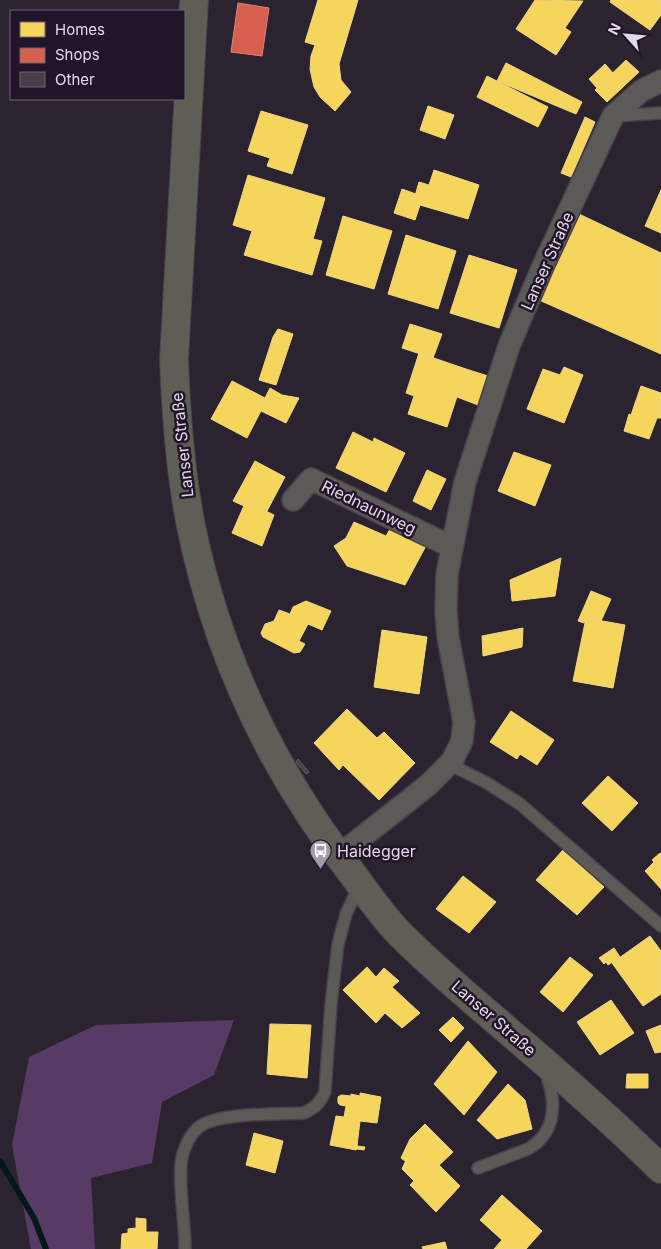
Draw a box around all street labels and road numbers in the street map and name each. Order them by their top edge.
street label: Lanser Straße [516,209,578,313]
street label: Lanser Straße [167,392,197,498]
street label: Riednaunweg [319,476,419,538]
street label: Lanser Straße [448,976,540,1060]

